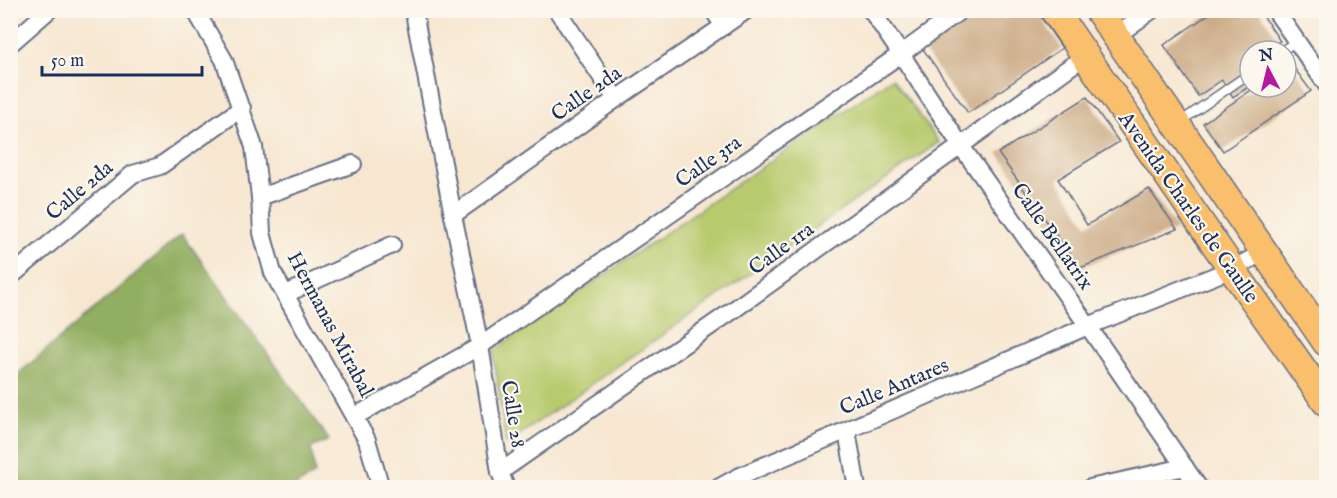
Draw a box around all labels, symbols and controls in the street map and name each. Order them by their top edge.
scale bar [42,39,202,77]
north arrow [1238,39,1298,99]
text: N [1257,45,1275,67]
text: 50 m [51,50,84,73]
street label: Calle 2da [546,60,628,128]
street label: Avenida Charles de Gaulle [1111,106,1264,309]
street label: Calle 3ra [671,129,748,195]
street label: Calle 2da [41,155,120,227]
street label: Calle Bellatrix [1005,178,1099,296]
street label: Calle 1ra [744,216,821,282]
street label: Hermanas Mirabal [280,247,379,402]
street label: Calle Antares [836,352,953,422]
street label: Calle 28 [494,379,531,450]

